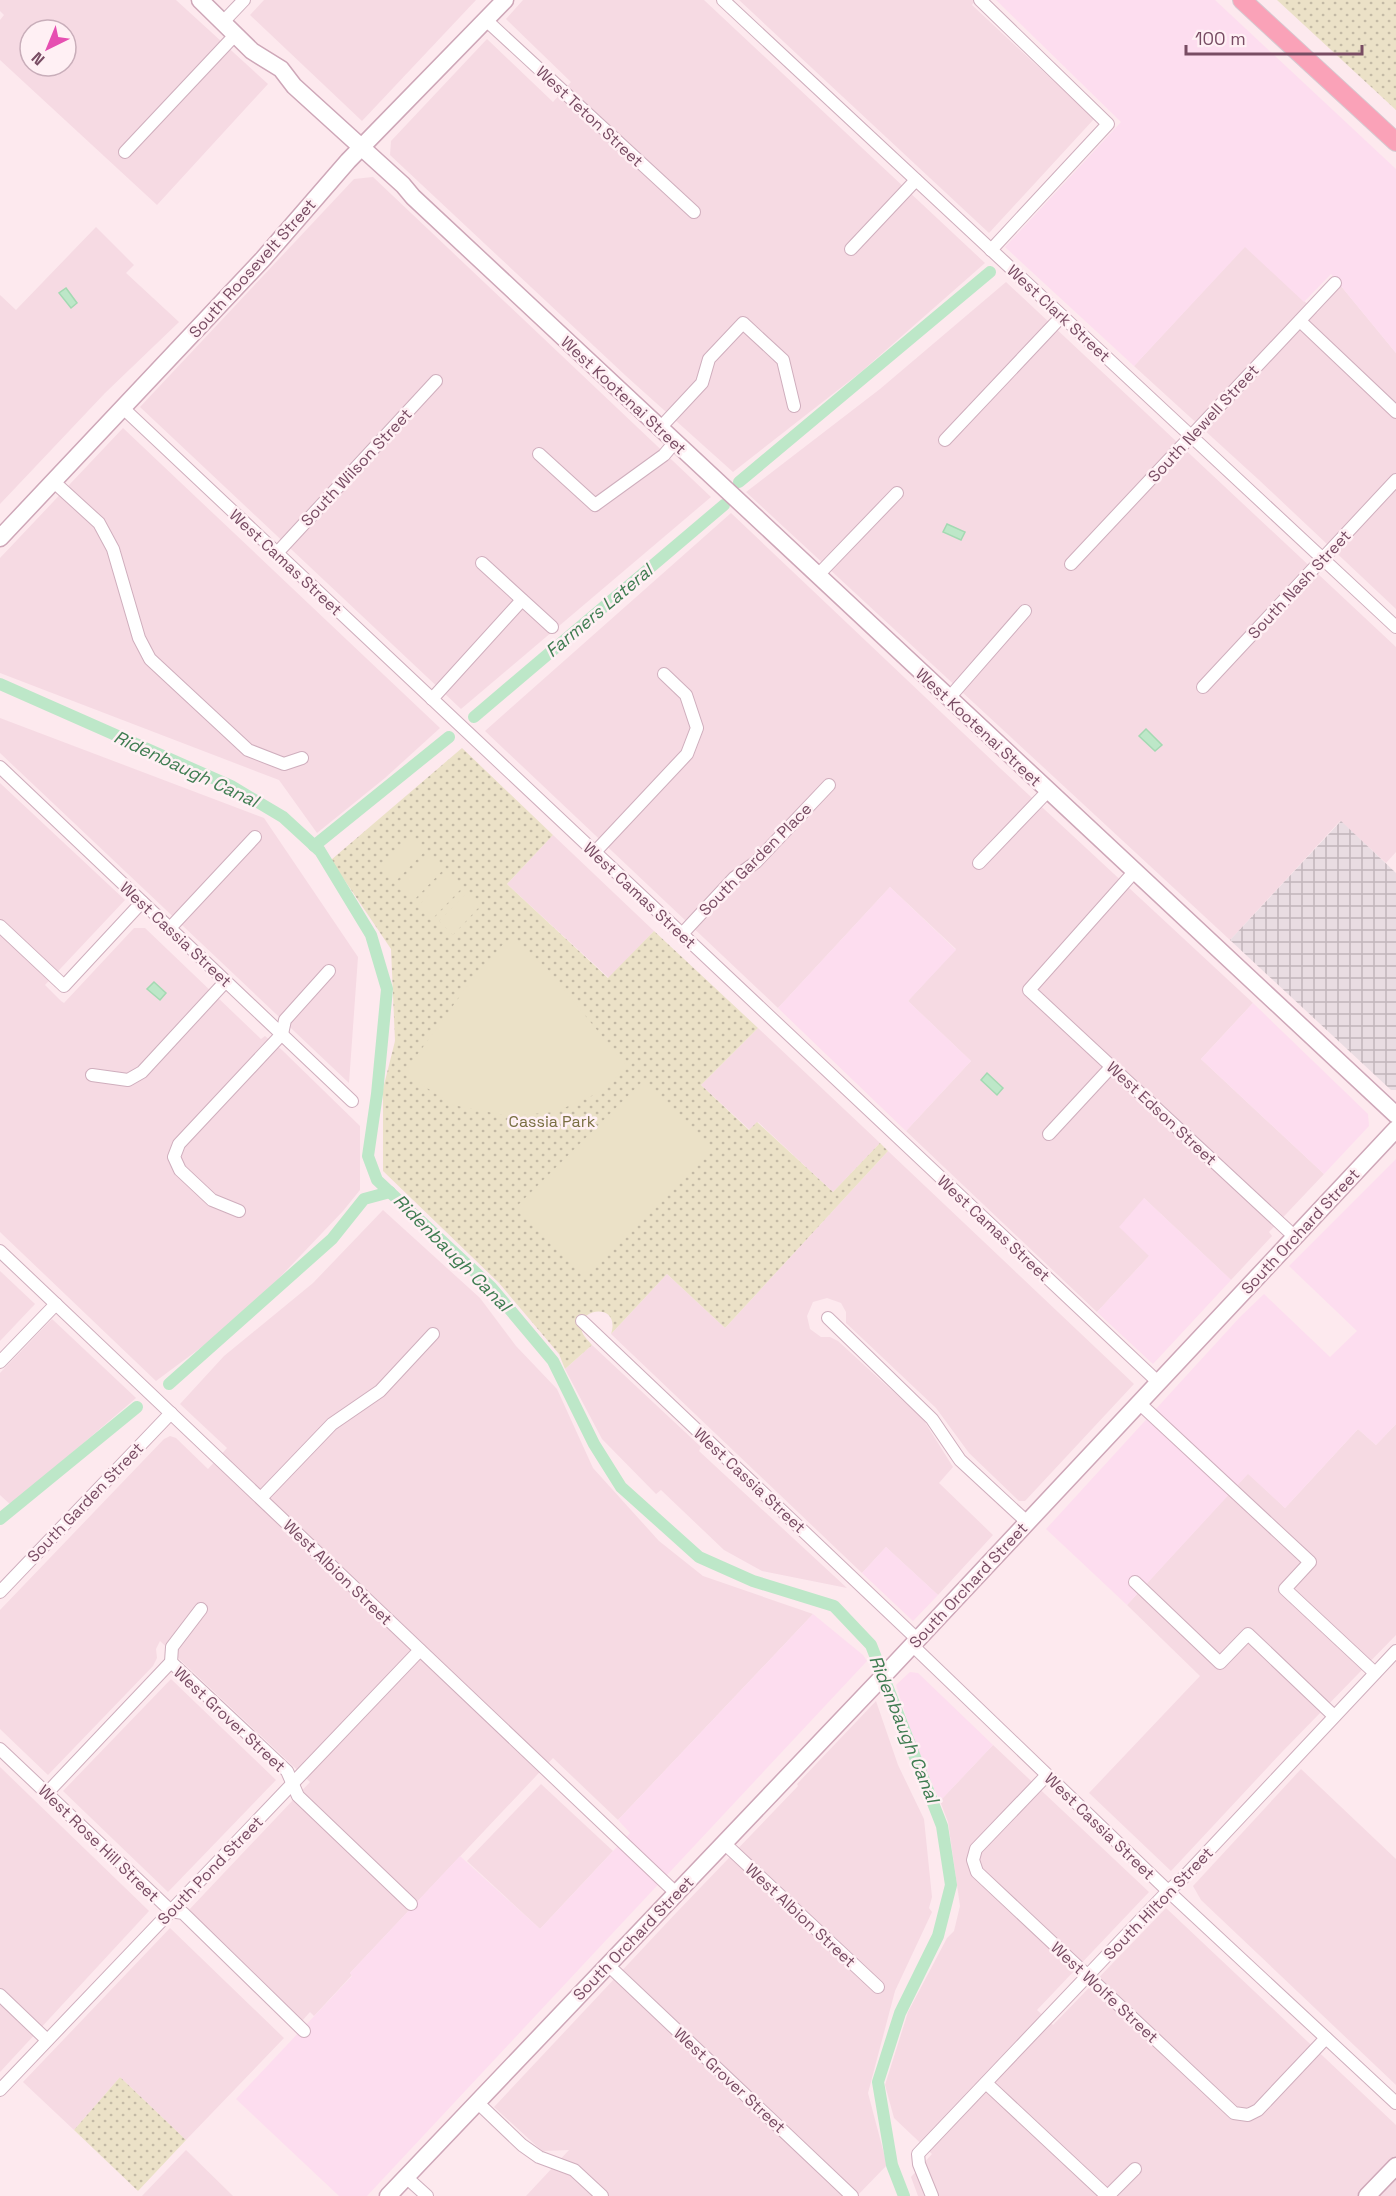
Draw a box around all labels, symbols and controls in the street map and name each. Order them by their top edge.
north arrow [18,18,78,78]
scale bar [1186,18,1362,56]
text: 100 m [1195,27,1246,50]
text: N [27,47,49,70]
street label: West Teton Street [532,61,648,172]
street label: South Roosevelt Street [184,194,320,342]
street label: West Clark Street [1002,260,1115,367]
street label: West Kootenai Street [556,332,691,459]
street label: South Newell Street [1143,360,1263,487]
street label: South Wilson Street [296,404,416,531]
street label: West Camas Street [225,505,346,620]
street label: South Nash Street [1243,525,1355,643]
water label: Farmers Lateral [540,557,659,662]
street label: West Kootenai Street [911,664,1046,791]
water label: Ridenbaugh Canal [110,725,264,813]
street label: South Garden Place [694,798,816,920]
street label: West Camas Street [579,838,700,953]
street label: West Cassia Street [115,877,236,992]
street label: West Edson Street [1102,1057,1221,1170]
park label: Cassia Park [509,1111,596,1132]
street label: South Orchard Street [1236,1164,1364,1299]
street label: West Camas Street [933,1171,1054,1286]
water label: Ridenbaugh Canal [389,1189,518,1318]
street label: West Cassia Street [689,1423,810,1538]
street label: South Garden Street [23,1438,148,1567]
street label: West Albion Street [279,1515,397,1630]
street label: South Orchard Street [904,1518,1032,1653]
water label: Ridenbaugh Canal [864,1652,945,1808]
street label: West Grover Street [169,1662,290,1777]
street label: West Cassia Street [1040,1768,1159,1884]
street label: West Rose Hill Street [34,1780,164,1907]
street label: South Pond Street [153,1812,268,1929]
street label: South Hilton Street [1099,1843,1218,1964]
street label: West Albion Street [741,1859,860,1972]
street label: South Orchard Street [569,1872,698,2005]
street label: West Wolfe Street [1046,1937,1163,2048]
street label: West Grover Street [669,2023,790,2138]

